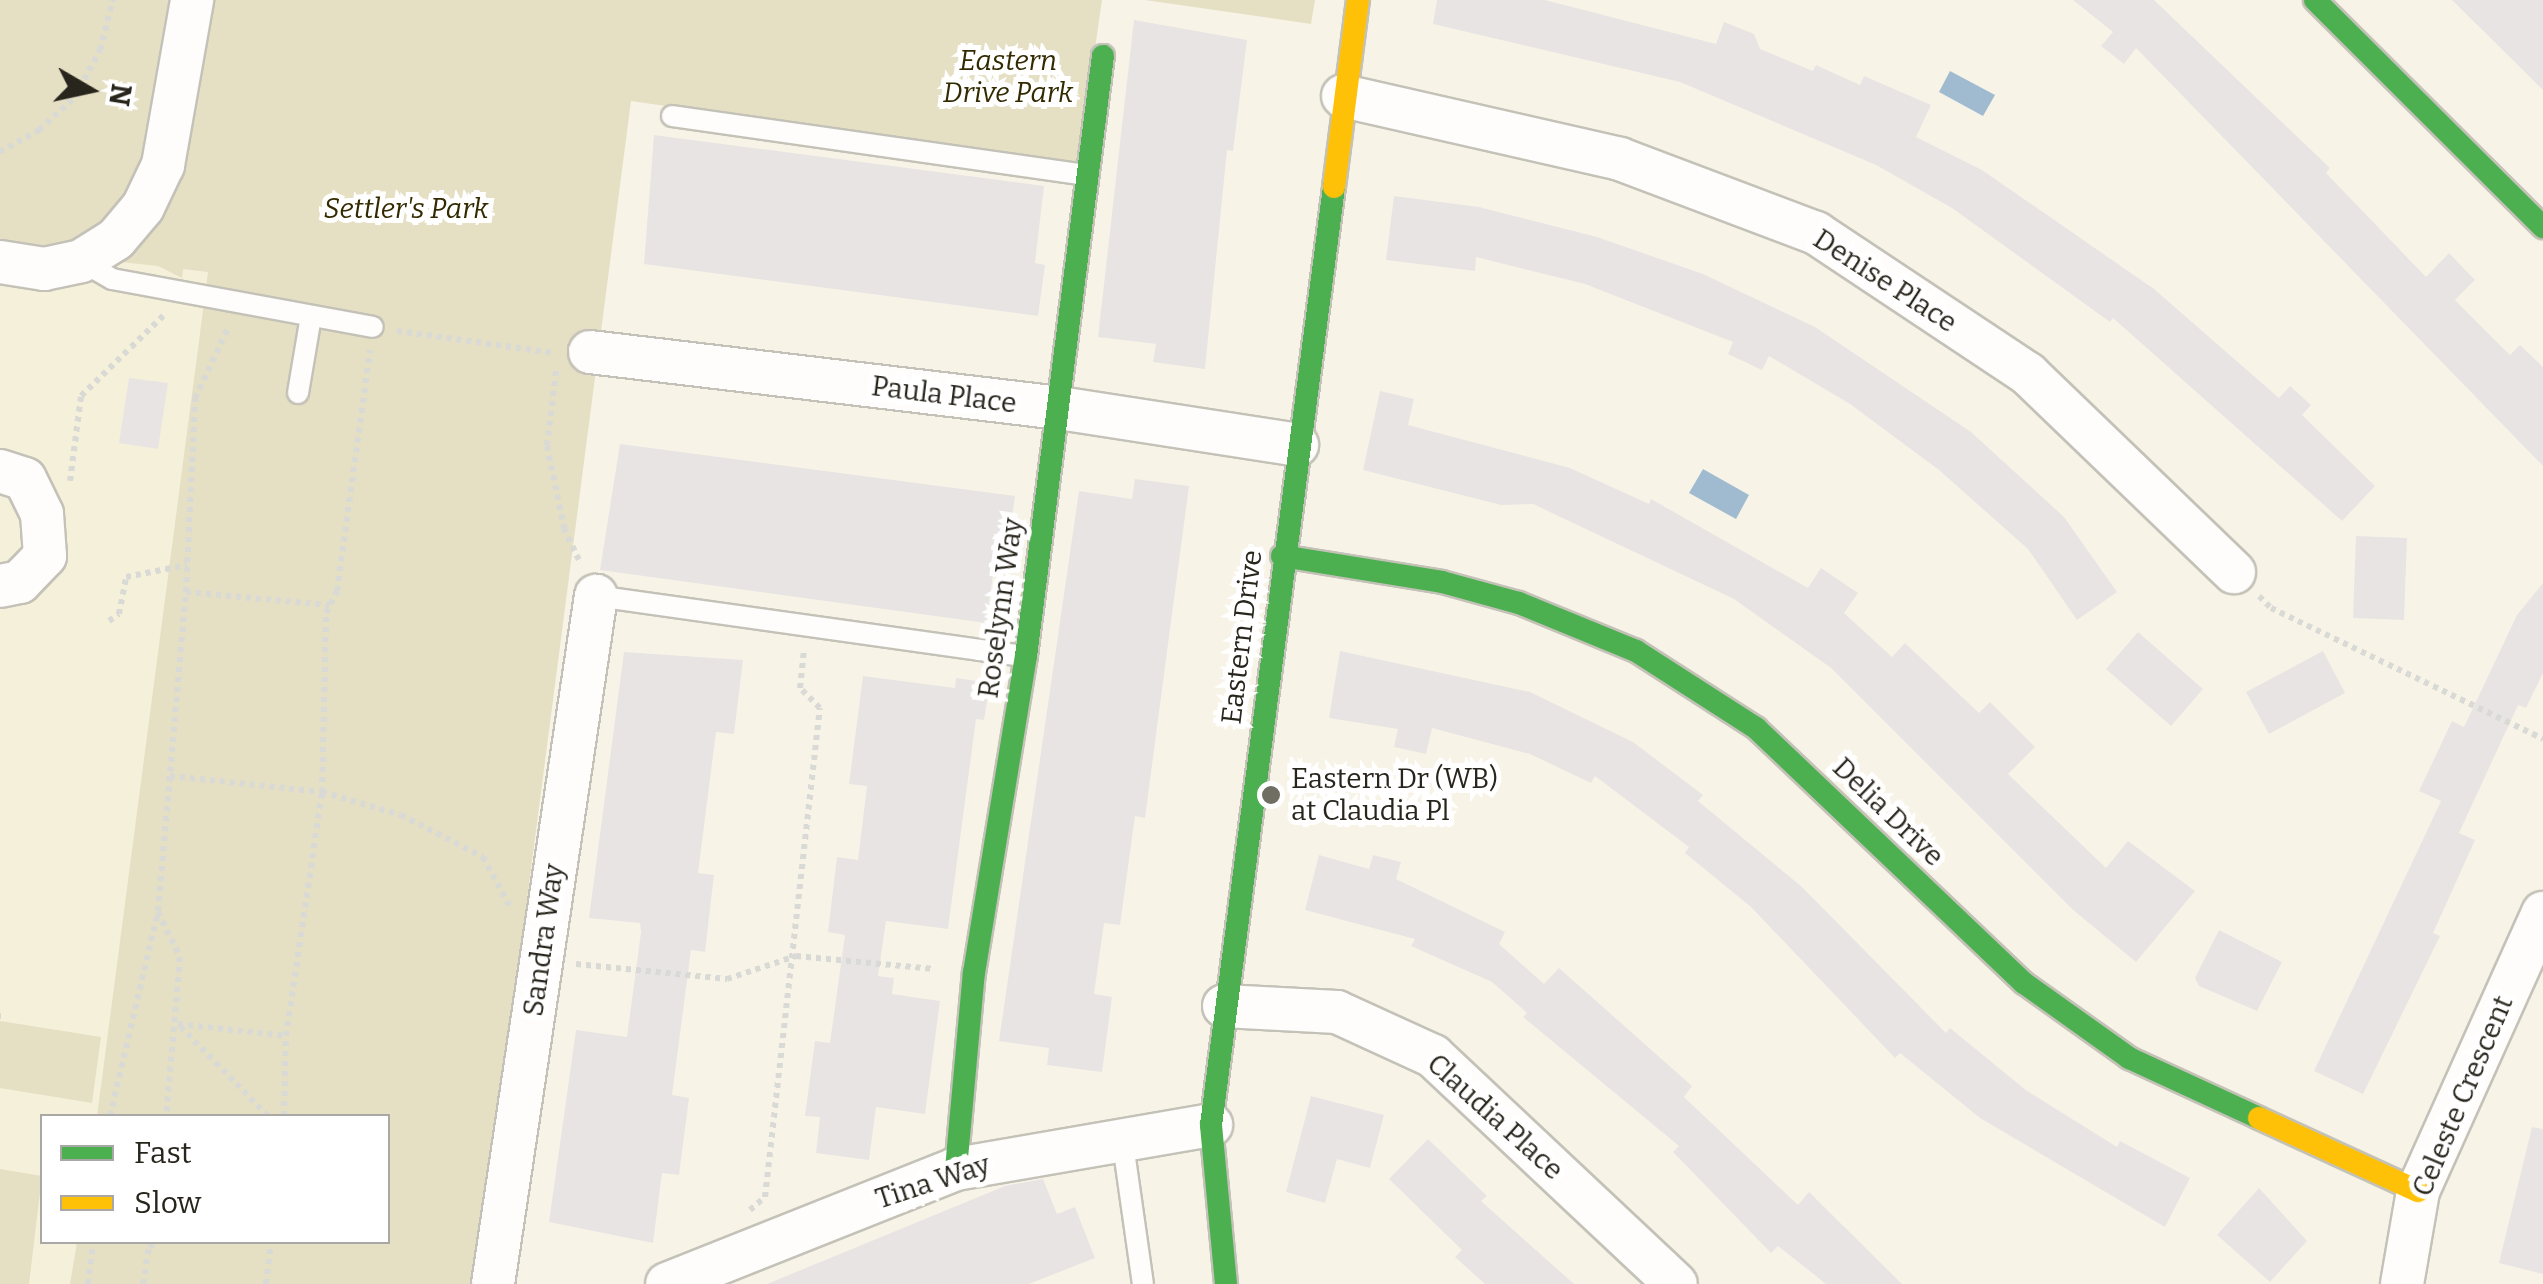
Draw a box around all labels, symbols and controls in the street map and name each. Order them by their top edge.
north arrow [40,40,140,140]
park label: Eastern Drive Park [943,44,1073,110]
text: N [102,82,138,108]
park label: Settler's Park [324,192,488,226]
street label: Denise Place [1807,222,1963,340]
street label: Paula Place [870,369,1018,421]
street label: Roselynn Way [972,516,1030,700]
street label: Eastern Drive [1215,548,1269,726]
street label: Delia Drive [1826,751,1950,873]
place label: Eastern Dr (WB) at Claudia Pl [1291,762,1498,828]
marker: Eastern Dr (WB) at Claudia Pl [1260,784,1282,806]
street label: Sandra Way [517,862,571,1018]
street label: Celeste Crescent [2406,991,2520,1201]
street label: Claudia Place [1420,1047,1570,1187]
legend [40,1114,390,1244]
text: Fast [134,1135,192,1171]
street label: Tina Way [872,1148,994,1216]
text: Slow [134,1185,201,1221]

